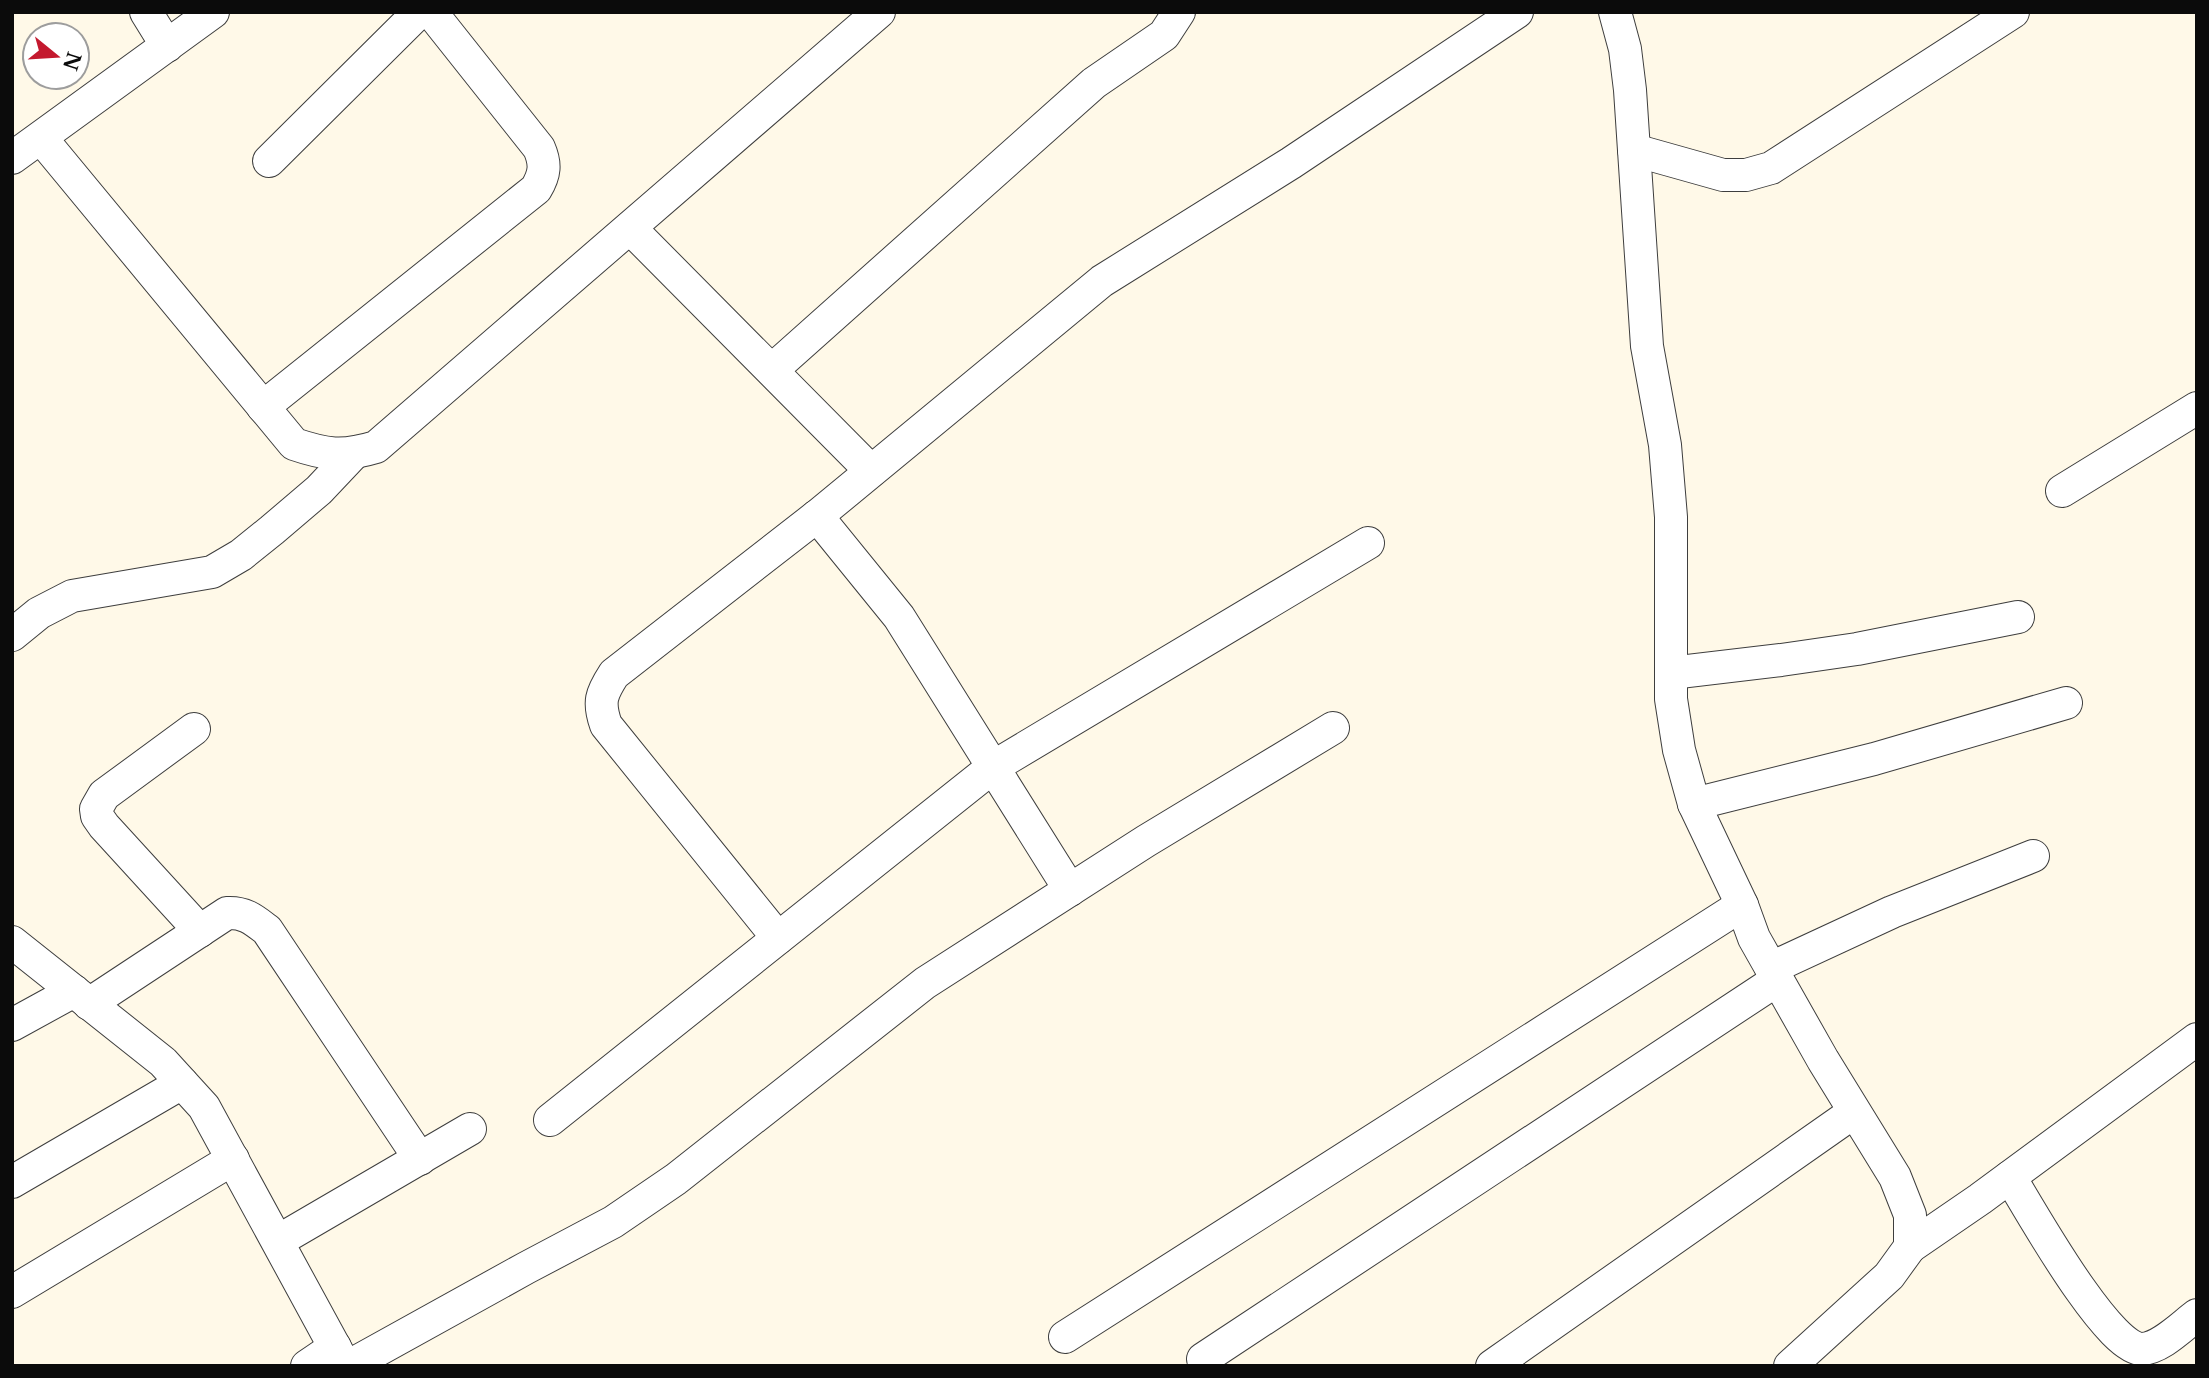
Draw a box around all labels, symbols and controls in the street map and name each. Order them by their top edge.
north arrow [21,21,91,91]
text: N [58,49,85,73]

